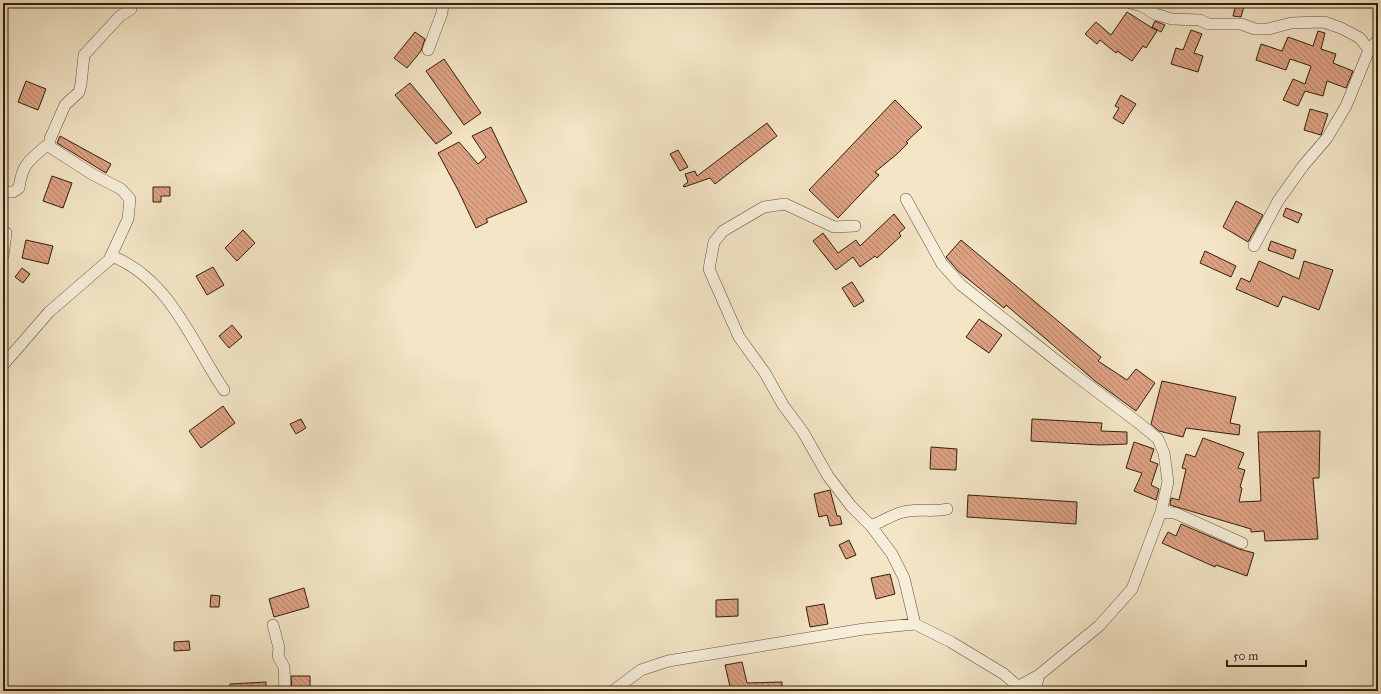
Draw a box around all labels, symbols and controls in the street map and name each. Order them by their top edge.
scale bar [1227,642,1306,668]
text: 50 m [1233,649,1258,663]

